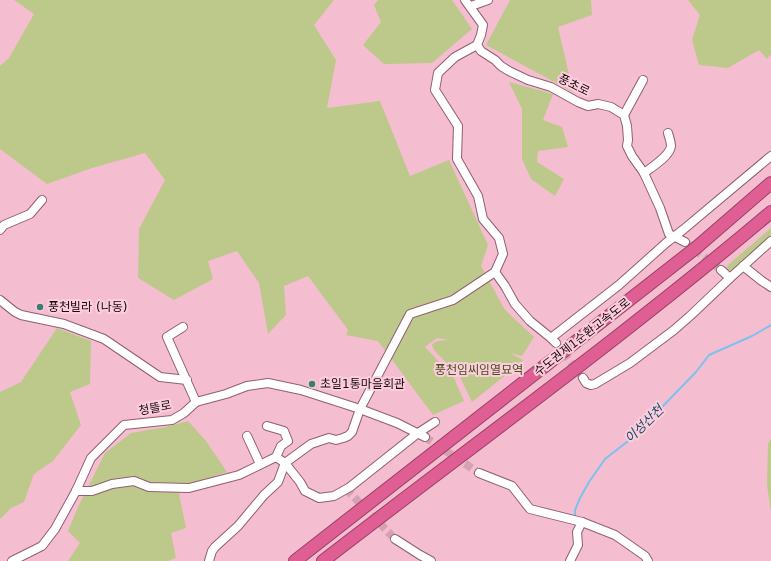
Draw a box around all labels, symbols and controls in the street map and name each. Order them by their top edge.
street label: 풍초로 [556,71,592,99]
street label: 수도권제1순환고속도로 [531,295,633,379]
place label: 풍천빌라 (나동) [48,300,127,314]
marker: 풍천빌라 (나동) [35,302,45,312]
park label: 풍천임씨임열묘역 [435,363,523,377]
place label: 초일1통마을회관 [320,377,405,391]
marker: 초일1통마을회관 [307,379,317,389]
street label: 청뜰로 [137,398,173,418]
water label: 이성산천 [622,401,667,446]

